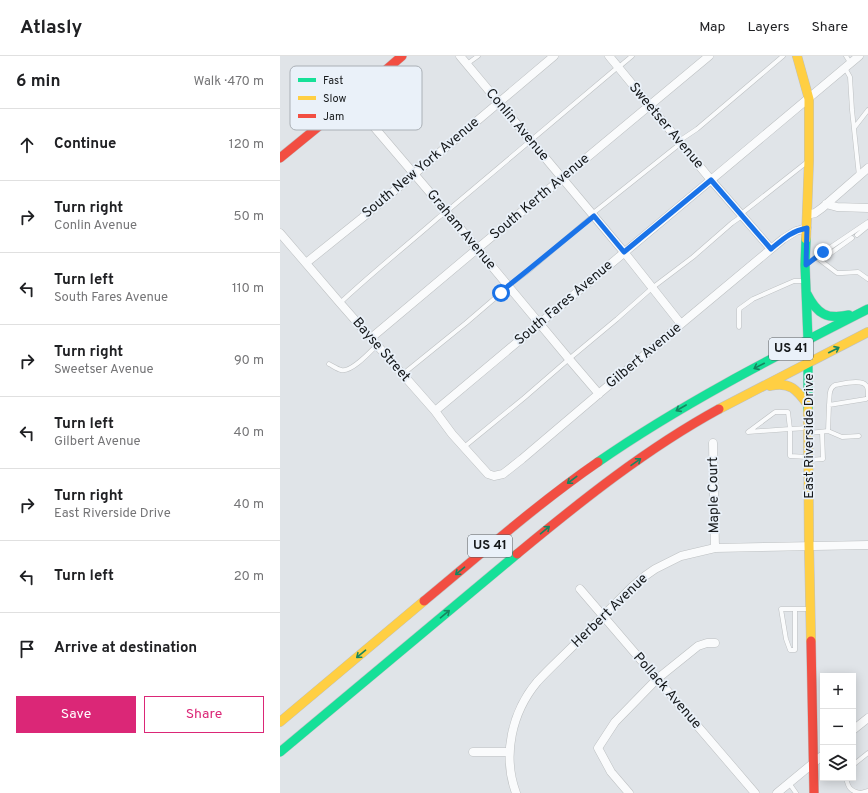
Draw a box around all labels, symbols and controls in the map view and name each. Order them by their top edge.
text: Atlasly [20,16,82,40]
text: Map [699,19,725,36]
text: Layers [747,19,789,36]
text: Share [811,19,848,36]
legend [290,66,422,130]
text: 6 min [16,71,60,93]
text: Walk · 470 m [193,74,264,90]
text: Fast [323,74,343,88]
street label: Sweetser Avenue [625,79,707,173]
street label: Conlin Avenue [482,85,552,165]
text: Slow [323,92,346,106]
text: Jam [323,110,344,124]
street label: South New York Avenue [359,114,483,222]
icon: ahead [16,134,38,156]
text: Continue [54,135,116,154]
text: 120 m [229,137,264,153]
street label: South Kerth Avenue [487,150,593,244]
street label: Graham Avenue [423,187,499,273]
text: Turn right [54,199,123,218]
icon: right [16,206,38,228]
text: 50 m [234,209,264,225]
text: Conlin Avenue [54,218,137,234]
route end [814,243,832,261]
street label: South Fares Avenue [511,257,617,349]
text: Turn left [54,271,114,290]
icon: left [16,278,38,300]
text: 110 m [232,281,264,297]
route start [492,284,510,302]
text: South Fares Avenue [54,290,168,306]
street label: Bayse Street [348,314,414,386]
street label: Gilbert Avenue [603,320,685,392]
road number: US 41 [769,338,813,360]
text: Turn right [54,343,123,362]
one-way arrow [828,345,840,353]
icon: right [16,350,38,372]
text: 90 m [234,353,264,369]
text: Sweetser Avenue [54,362,154,378]
one-way arrow [753,363,765,370]
street label: East Riverside Drive [801,373,818,499]
one-way arrow [675,405,687,413]
text: Turn left [54,415,114,434]
icon: left [16,422,38,444]
text: 40 m [234,425,264,441]
text: Gilbert Avenue [54,434,140,450]
street label: Maple Court [705,457,723,533]
one-way arrow [630,458,641,466]
one-way arrow [567,476,578,484]
text: Turn right [54,487,123,506]
icon: right [16,494,38,516]
text: 40 m [234,497,264,513]
text: East Riverside Drive [54,506,171,522]
one-way arrow [540,526,550,535]
road number: US 41 [468,535,512,557]
icon: left [16,566,38,588]
one-way arrow [455,566,466,575]
text: Turn left [54,567,114,586]
text: 20 m [234,569,264,585]
street label: Herbert Avenue [568,570,652,652]
one-way arrow [440,609,450,618]
icon: arrive [16,638,38,660]
text: Arrive at destination [54,639,197,658]
street label: Pollack Avenue [629,649,705,733]
one-way arrow [355,650,366,659]
map controls [820,673,856,781]
button: + [820,673,856,709]
button: Save [16,696,136,733]
button: Share [144,696,264,733]
button: − [820,709,856,745]
button: layers [820,745,856,781]

